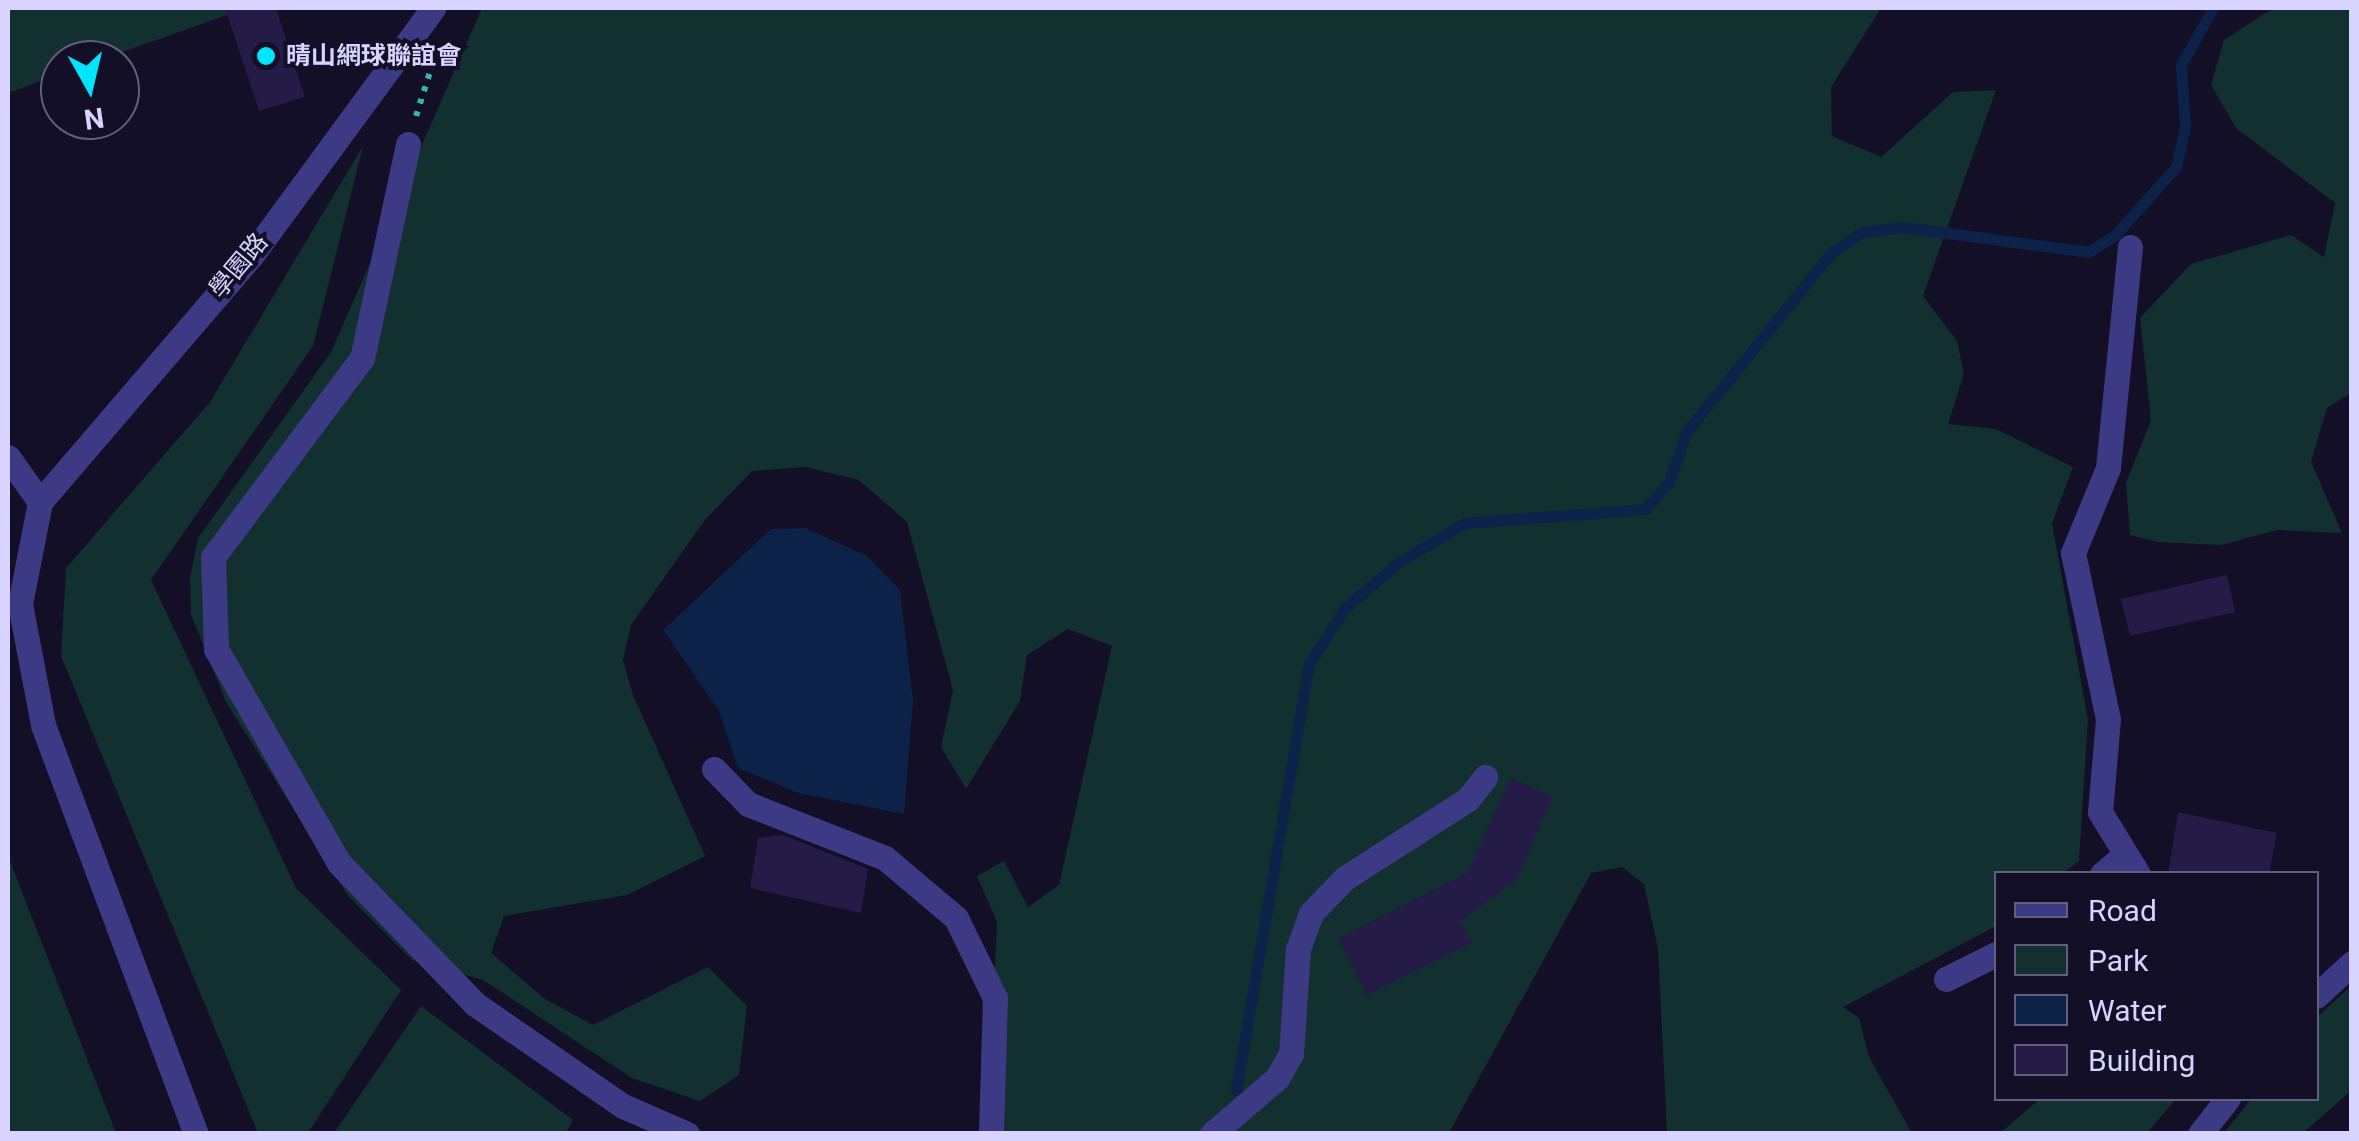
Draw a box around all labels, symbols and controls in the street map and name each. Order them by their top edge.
north arrow [40,40,140,140]
place label: 晴山網球聯誼會 [286,41,461,71]
marker: 晴山網球聯誼會 [255,45,277,67]
text: N [82,101,106,136]
street label: 學園路 [203,228,275,304]
legend [1994,871,2319,1101]
text: Road [2088,893,2157,928]
text: Park [2088,943,2148,978]
text: Water [2088,993,2166,1028]
text: Building [2088,1043,2195,1078]

